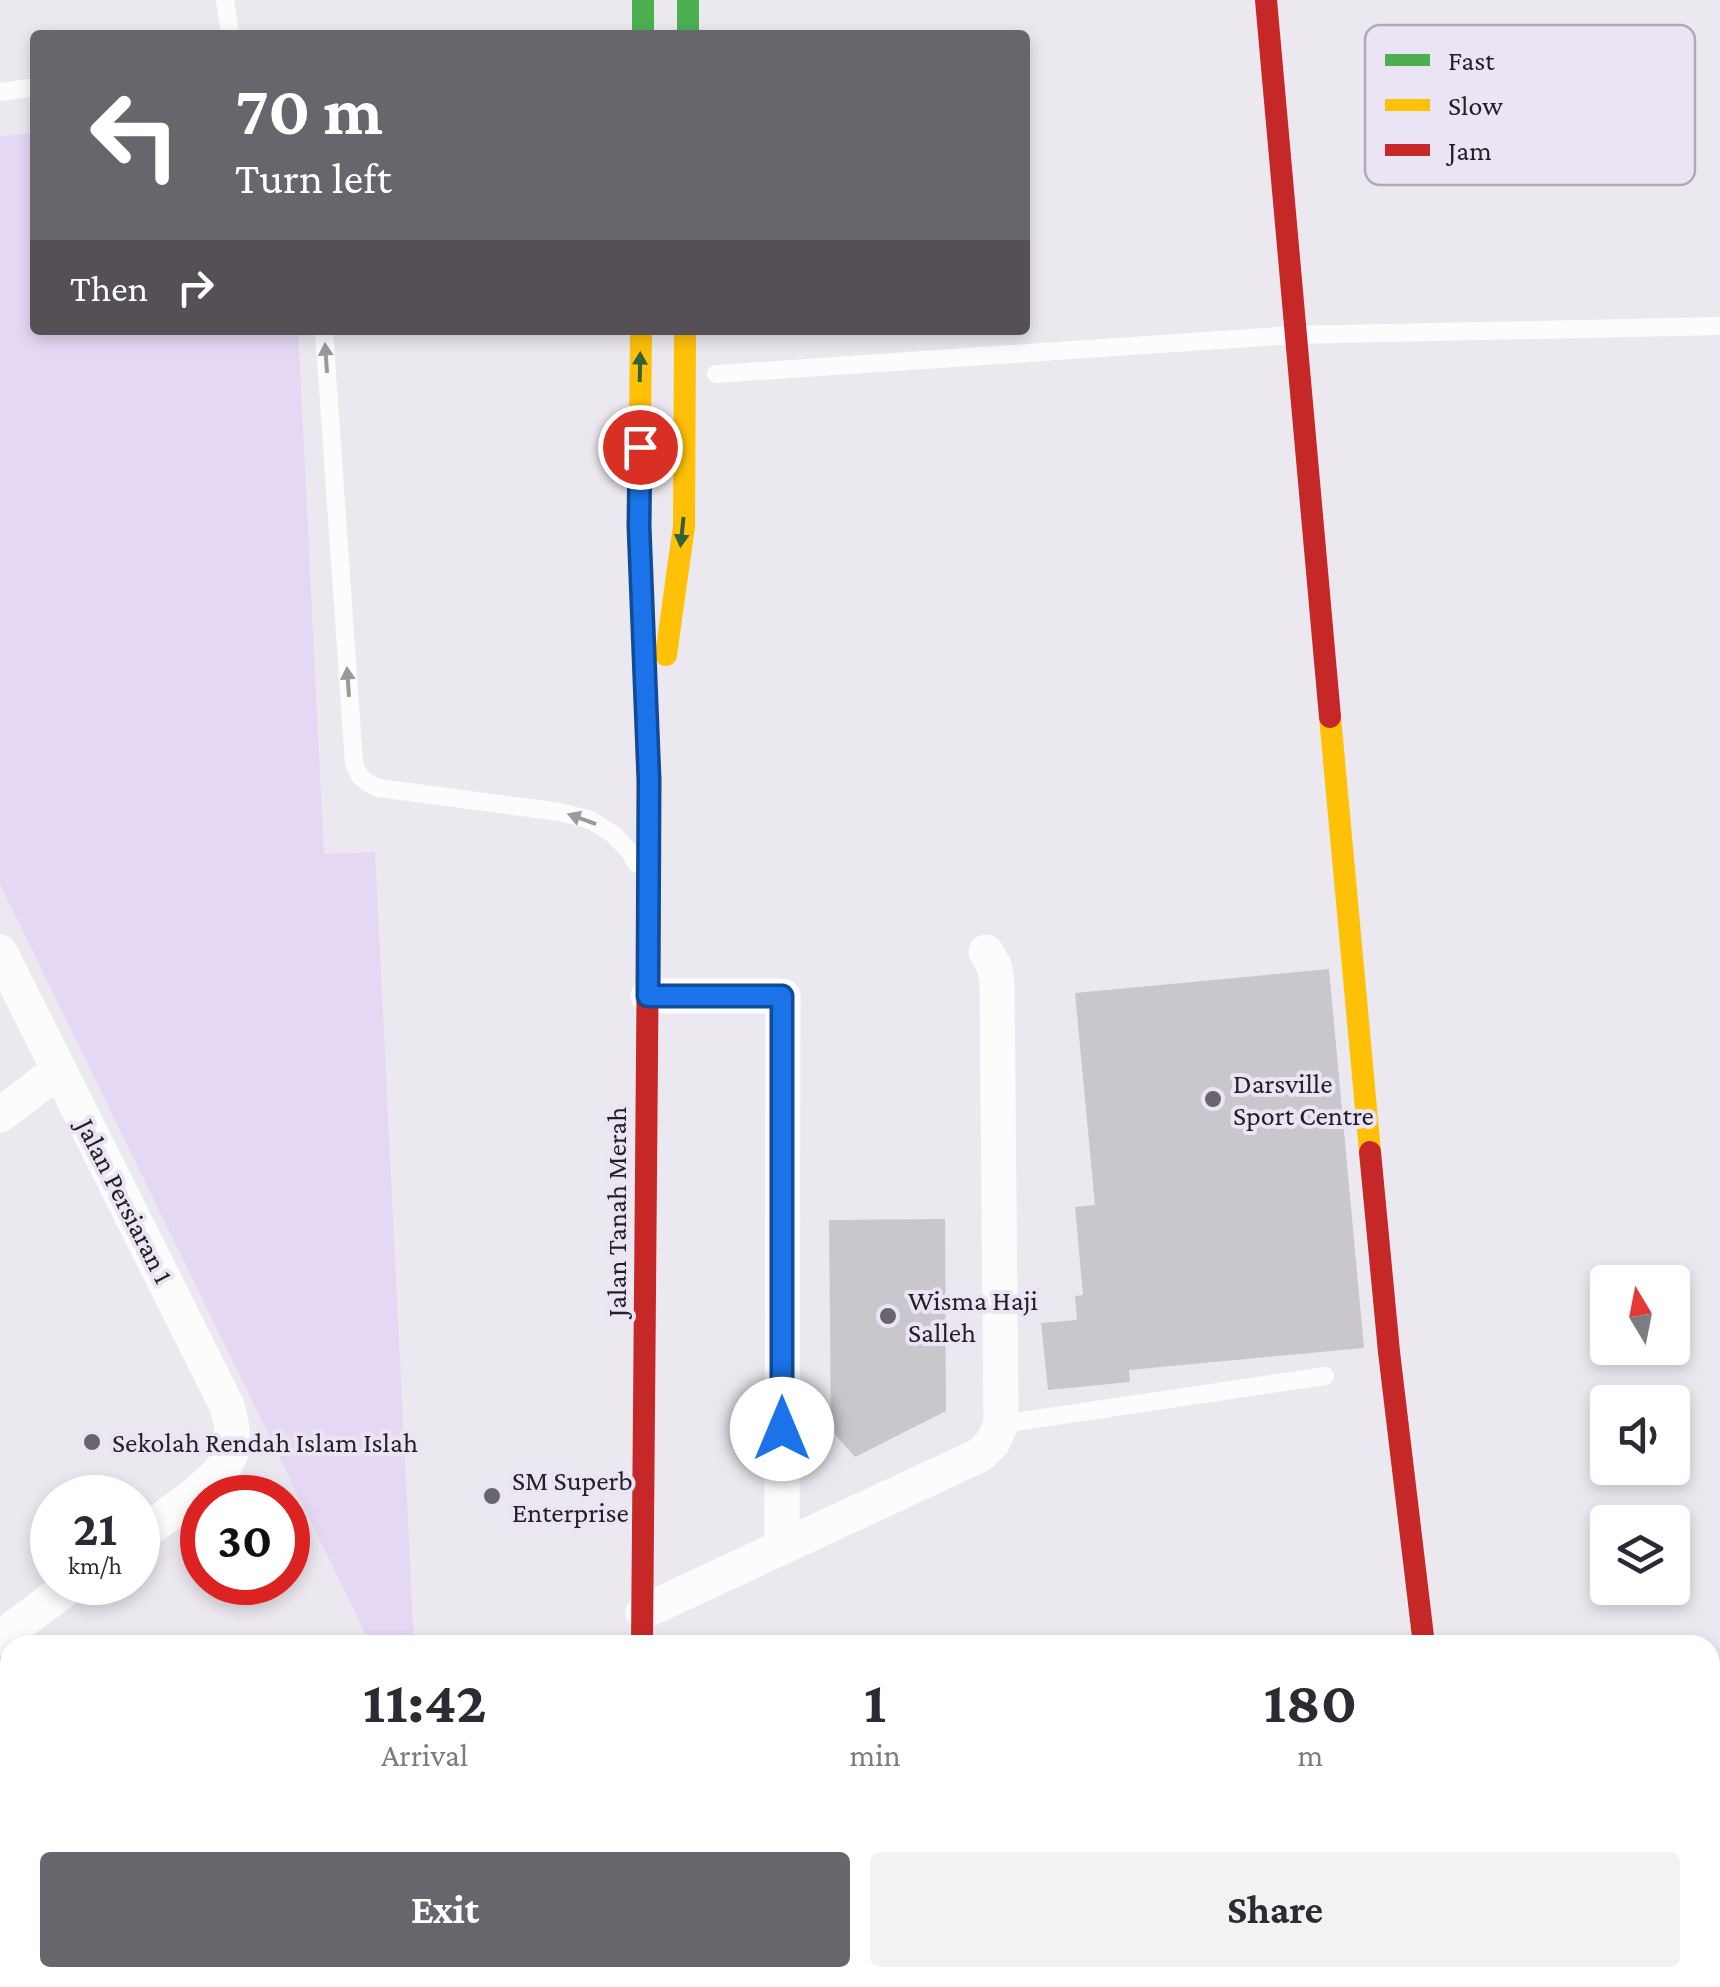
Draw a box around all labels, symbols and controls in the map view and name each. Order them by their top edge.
legend [1365,25,1695,185]
text: Fast [1448,45,1495,76]
icon: left [70,70,200,200]
text: 70 m [235,71,383,149]
text: Slow [1448,90,1503,121]
text: Jam [1445,135,1492,166]
text: Turn left [235,153,392,203]
icon: right [168,260,223,315]
text: Then [70,267,148,309]
one-way arrow [318,341,334,373]
one-way arrow [632,351,648,383]
pin [598,405,683,490]
icon: arrive [613,420,668,475]
one-way arrow [674,517,690,549]
one-way arrow [340,666,356,697]
one-way arrow [567,811,597,826]
place label: Darsville Sport Centre [1233,1068,1374,1131]
marker: Darsville Sport Centre [1202,1088,1224,1110]
street label: Jalan Tanah Merah [601,1107,632,1320]
street label: Jalan Persiaran 1 [69,1111,180,1289]
north arrow [1590,1265,1690,1365]
map controls [1590,1265,1690,1605]
place label: Wisma Haji Salleh [908,1285,1038,1348]
marker: Wisma Haji Salleh [877,1305,899,1327]
position arrow [730,1377,834,1481]
button: sound [1590,1385,1690,1485]
place label: Sekolah Rendah Islam Islah [112,1427,418,1458]
marker: Sekolah Rendah Islam Islah [81,1431,103,1453]
place label: SM Superb Enterprise [512,1465,633,1528]
speed limit sign: 30 [180,1475,310,1605]
marker: SM Superb Enterprise [481,1485,503,1507]
text: 21 [73,1500,117,1556]
button: layers [1590,1505,1690,1605]
text: km/h [68,1552,122,1579]
text: 11:42 [363,1668,487,1735]
text: 1 [864,1668,886,1735]
text: 180 [1263,1668,1357,1735]
text: Arrival [381,1737,468,1773]
text: min [849,1737,901,1773]
text: m [1297,1737,1323,1773]
button: Exit [40,1852,850,1967]
button: Share [870,1852,1680,1967]

